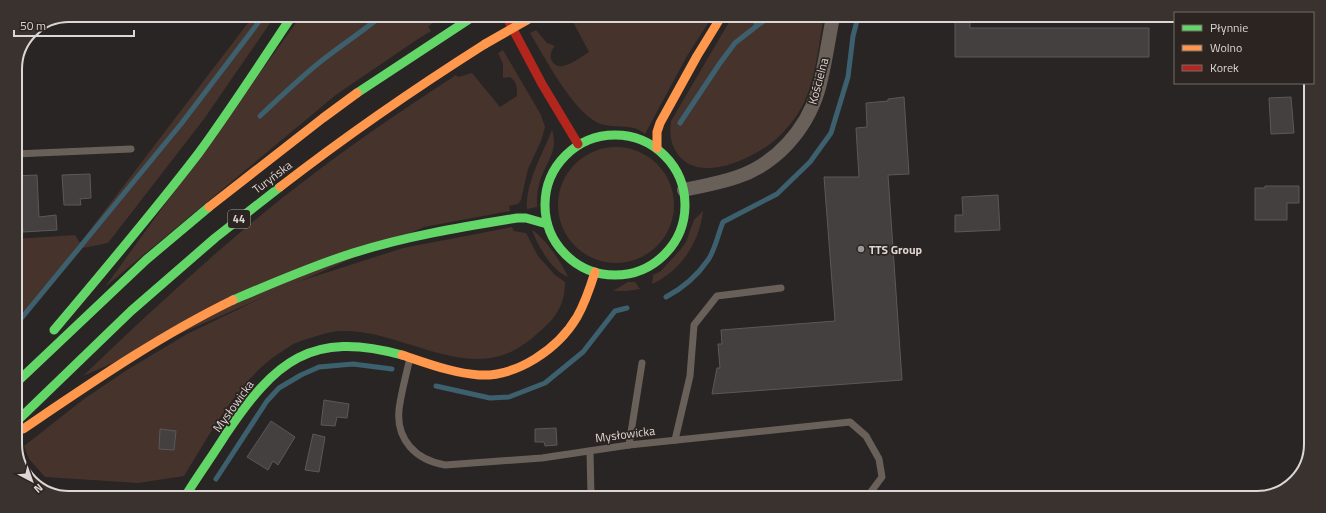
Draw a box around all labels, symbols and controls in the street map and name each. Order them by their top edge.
scale bar [14,12,134,38]
legend [1174,12,1314,84]
text: 50 m [20,16,46,35]
text: Płynnie [1210,18,1248,37]
text: Wolno [1210,38,1242,57]
street label: Kościelna [803,55,833,107]
text: Korek [1210,58,1239,77]
street label: Turyńska [248,156,296,198]
road number: 44 [228,210,250,228]
place label: TTS Group [869,240,923,259]
marker: TTS Group [856,244,866,254]
street label: Mysłowicka [208,376,258,436]
street label: Mysłowicka [594,421,656,447]
north arrow [12,461,52,501]
text: N [30,480,47,497]

